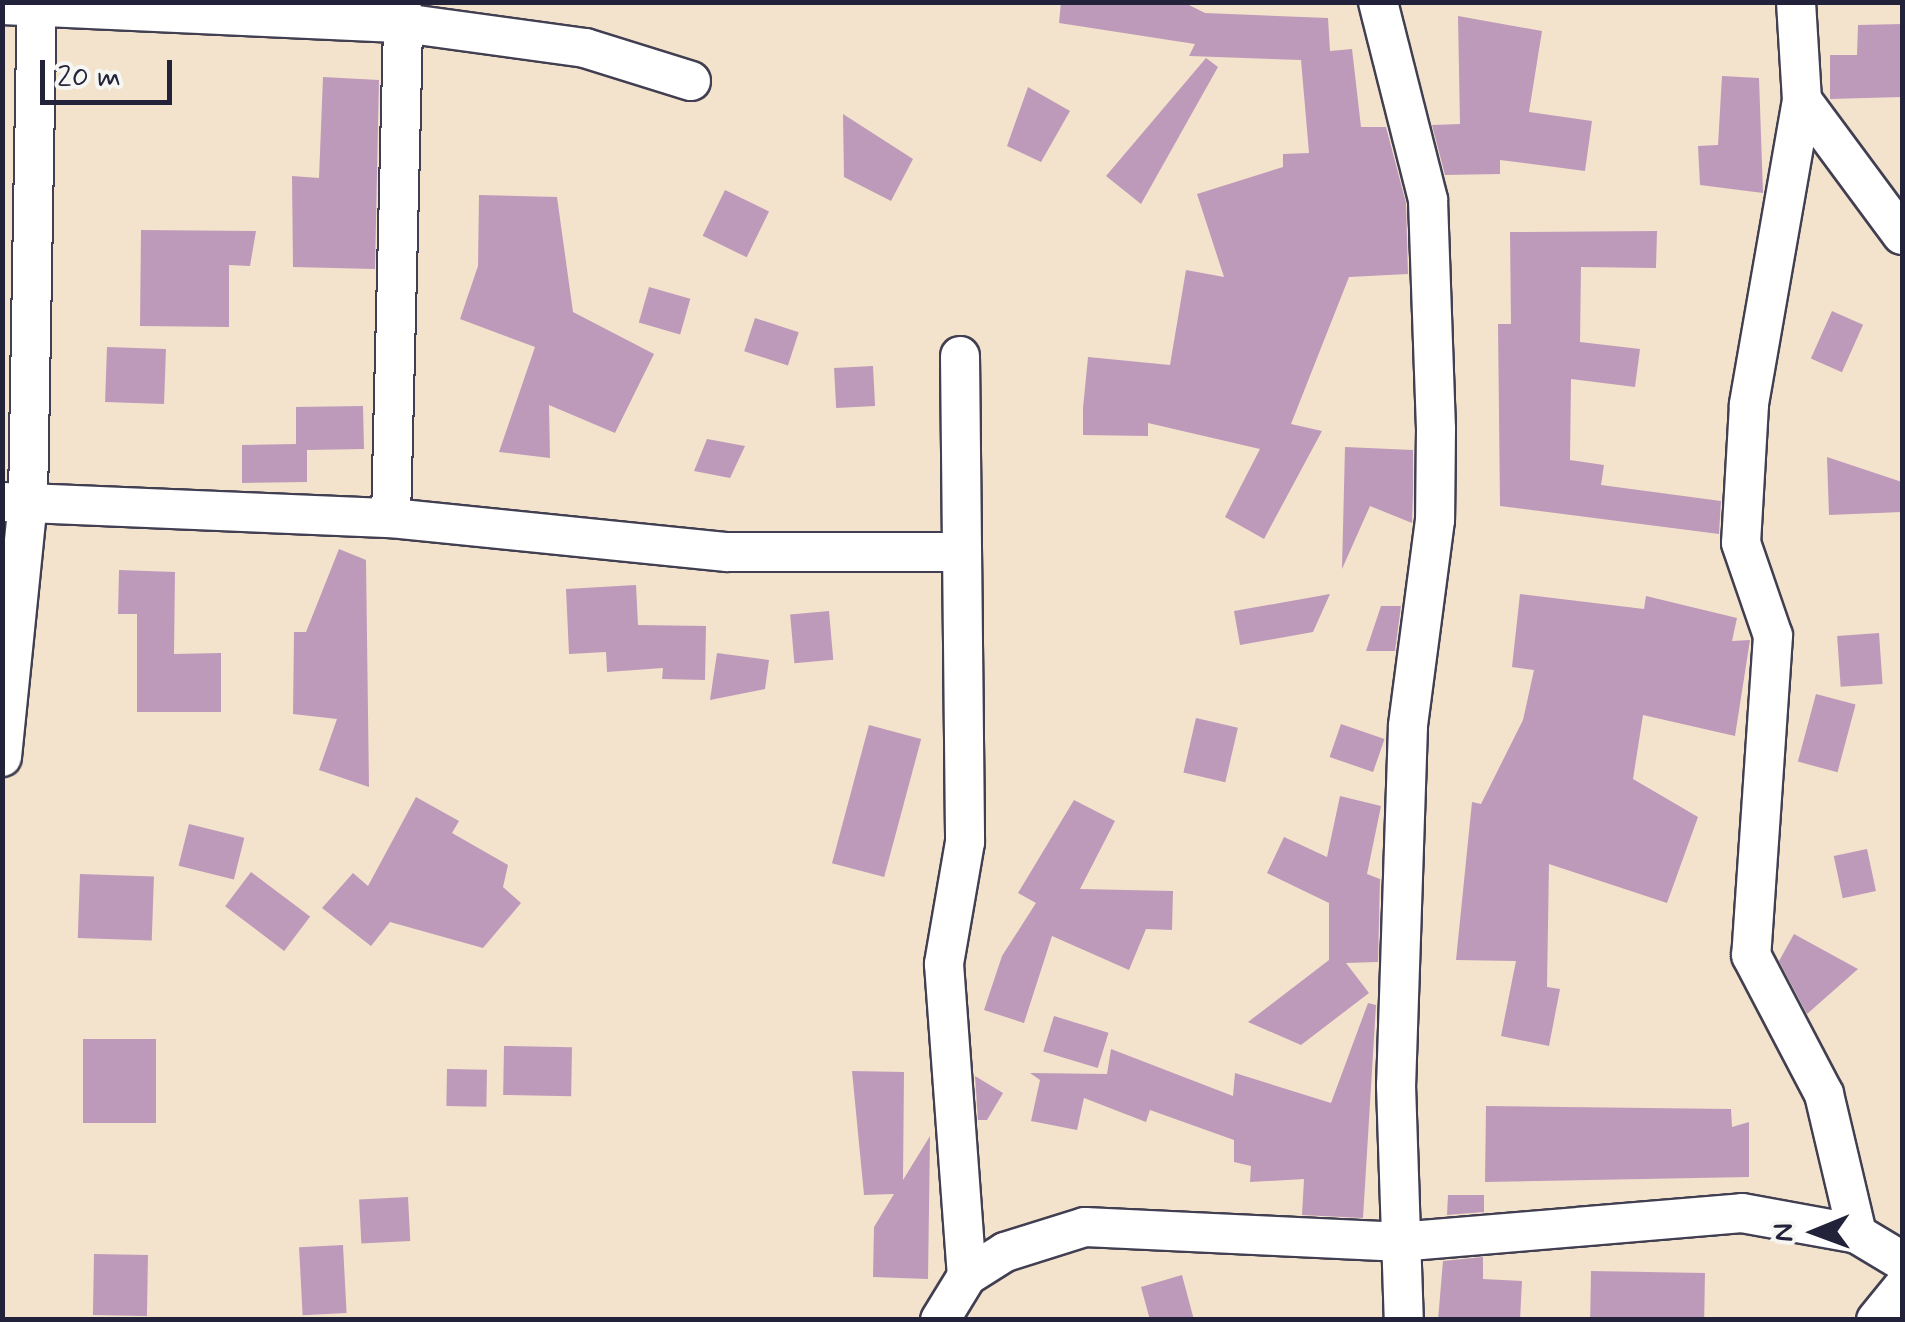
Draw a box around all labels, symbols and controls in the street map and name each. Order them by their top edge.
scale bar [45,40,178,102]
text: 20 m [57,58,121,97]
north arrow [1765,1182,1865,1282]
text: N [1766,1223,1803,1242]

